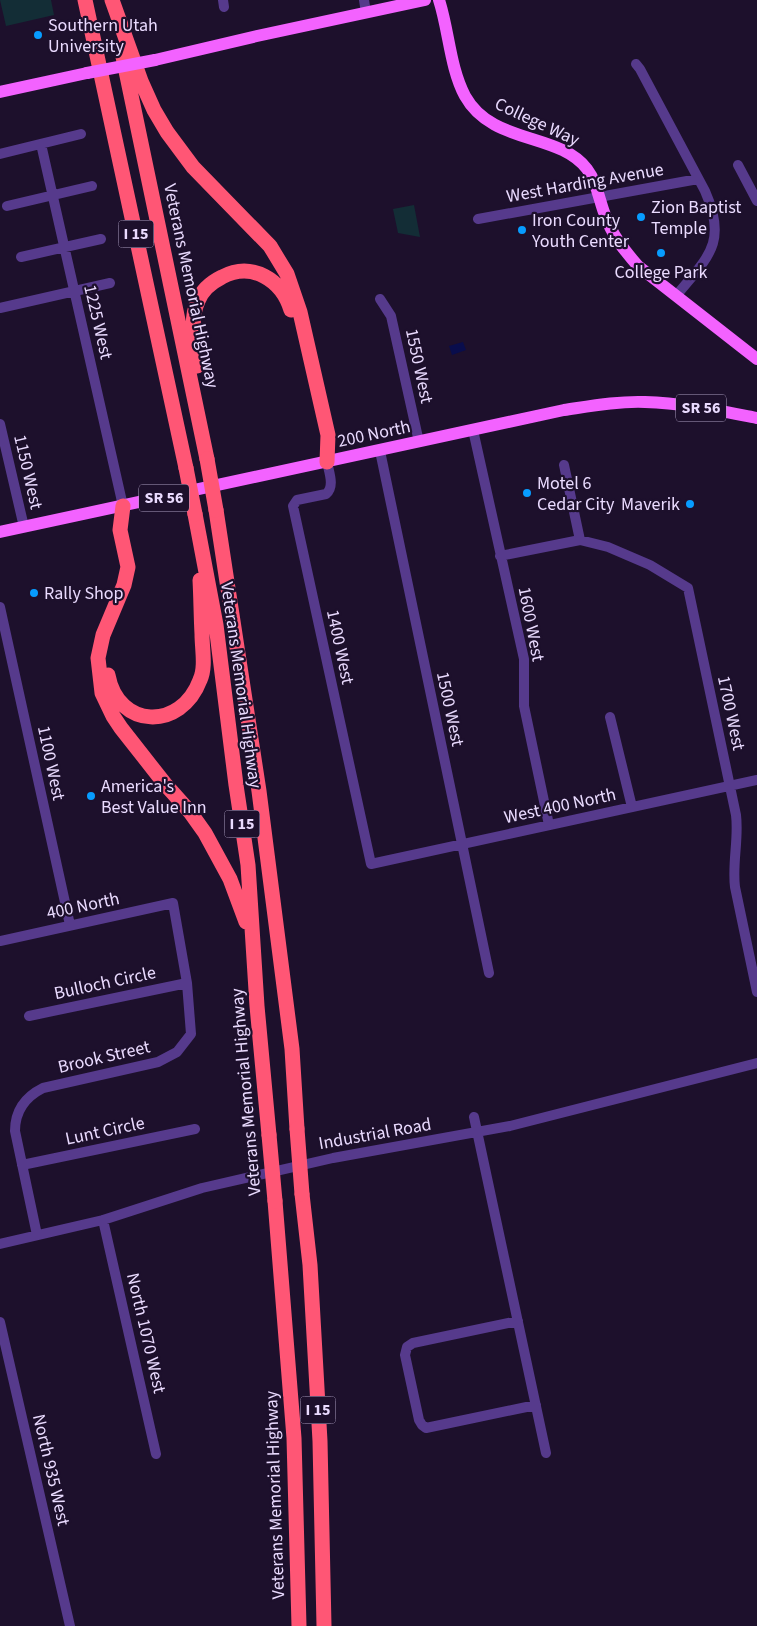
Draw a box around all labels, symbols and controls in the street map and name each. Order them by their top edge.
place label: Southern Utah University [48,13,158,59]
marker: Southern Utah University [32,29,44,41]
street label: College Way [491,92,584,153]
street label: West Harding Avenue [504,157,666,209]
street label: Veterans Memorial Highway [157,182,225,391]
place label: Zion Baptist Temple [651,195,741,241]
place label: Iron County Youth Center [531,208,630,254]
marker: Zion Baptist Temple [635,211,647,223]
road number: I 15 [118,220,154,248]
marker: Iron County Youth Center [516,224,528,236]
marker: College Park [655,247,667,259]
place label: College Park [615,260,708,285]
street label: 1225 West [77,282,119,362]
street label: 1550 West [399,326,439,406]
road number: SR 56 [676,394,726,422]
street label: 200 North [335,414,413,454]
street label: 1150 West [7,432,49,512]
place label: Motel 6 Cedar City [537,471,615,517]
road number: SR 56 [139,484,189,512]
marker: Motel 6 Cedar City [521,487,533,499]
place label: Maverik [621,492,680,517]
marker: Maverik [684,498,696,510]
street label: Veterans Memorial Highway [214,580,268,790]
place label: Rally Shop [44,581,124,606]
street label: 1600 West [512,584,550,664]
marker: Rally Shop [28,587,40,599]
street label: 1400 West [320,607,360,687]
street label: 1500 West [430,669,470,749]
street label: 1700 West [711,673,751,753]
street label: 1100 West [31,723,71,803]
place label: America's Best Value Inn [101,774,207,820]
street label: West 400 North [502,782,618,830]
marker: America's Best Value Inn [85,790,97,802]
road number: I 15 [224,811,260,838]
street label: 400 North [44,886,122,926]
street label: Bulloch Circle [52,960,158,1006]
street label: Veterans Memorial Highway [224,987,268,1197]
street label: Brook Street [55,1034,153,1080]
street label: Lunt Circle [63,1110,147,1152]
street label: Industrial Road [317,1112,433,1156]
street label: North 1070 West [120,1270,172,1396]
street label: Veterans Memorial Highway [259,1390,291,1600]
road number: I 15 [300,1396,336,1424]
street label: North 935 West [26,1412,76,1528]

